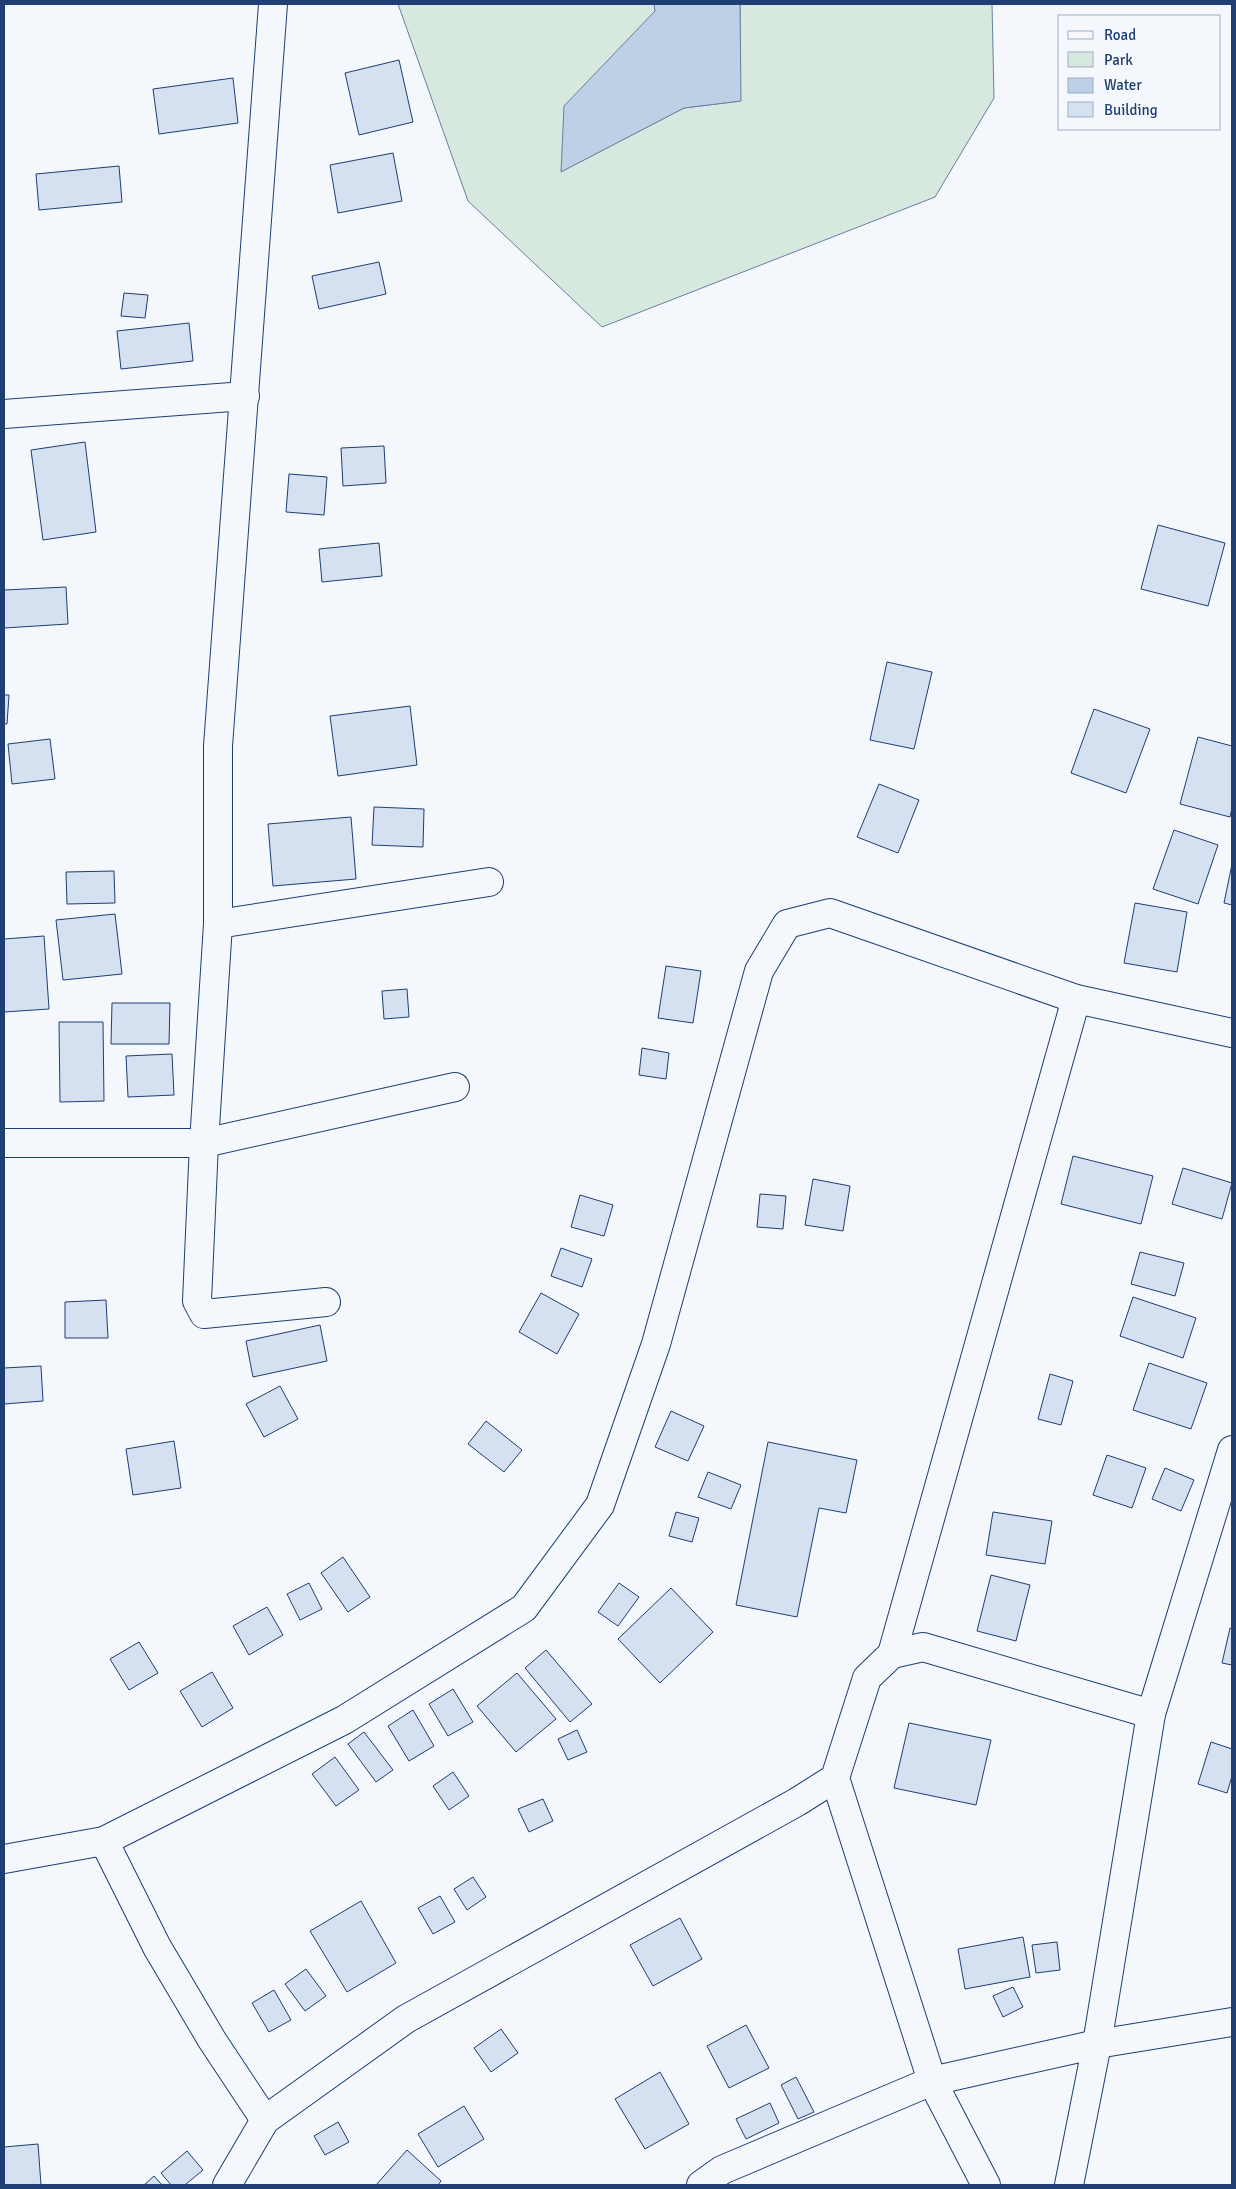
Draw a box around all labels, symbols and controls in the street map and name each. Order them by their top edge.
legend [1058,15,1221,130]
text: Road [1104,26,1136,44]
text: Park [1104,51,1133,69]
text: Water [1104,76,1142,94]
text: Building [1104,101,1158,119]

